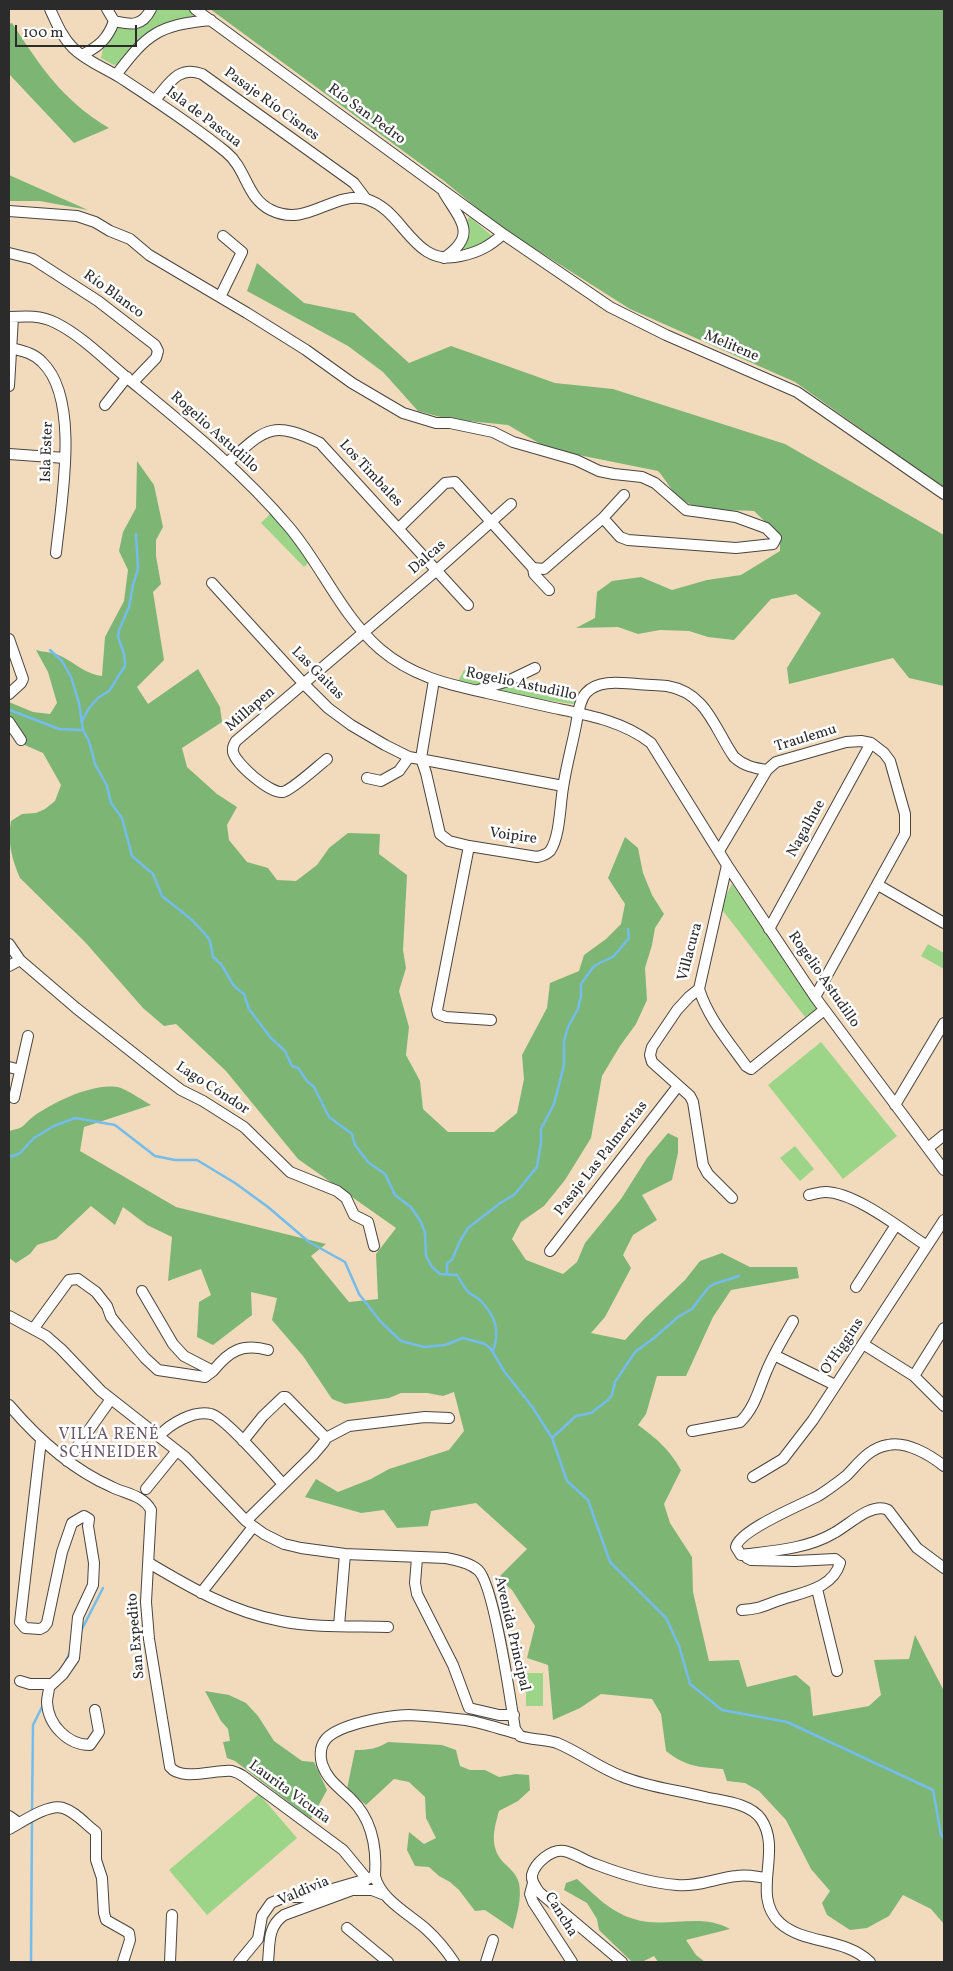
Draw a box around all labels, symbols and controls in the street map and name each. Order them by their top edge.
scale bar [18,15,140,47]
text: 100 m [23,23,63,44]
street label: Pasaje Río Cisnes [220,64,322,146]
street label: Río San Pedro [324,81,408,149]
street label: Isla de Pascua [161,84,245,152]
street label: Río Blanco [79,267,147,323]
street label: Melitene [701,327,761,367]
street label: Rogelio Astudillo [166,388,262,478]
street label: Isla Ester [38,421,58,483]
street label: Los Timbales [334,437,406,511]
street label: Dalcas [406,537,450,579]
street label: Las Gaitas [287,644,347,704]
street label: Rogelio Astudillo [464,664,578,706]
street label: Millapen [223,684,279,736]
street label: Traulemu [773,721,839,757]
street label: Nagalhue [784,797,830,861]
street label: Voipire [488,825,538,849]
street label: Villacura [675,921,707,983]
street label: Rogelio Astudillo [783,928,863,1032]
street label: Lago Cóndor [172,1059,252,1119]
street label: Pasaje Las Palmeritas [552,1098,652,1220]
street label: O'Higgins [817,1315,869,1379]
district label: VILLA RENÉ SCHNEIDER [57,1426,161,1464]
street label: Avenida Principal [489,1575,533,1693]
street label: San Expedito [124,1592,150,1680]
street label: Laurita Vicuña [245,1757,333,1829]
street label: Valdivia [276,1873,332,1911]
street label: Cancha [539,1889,581,1941]

